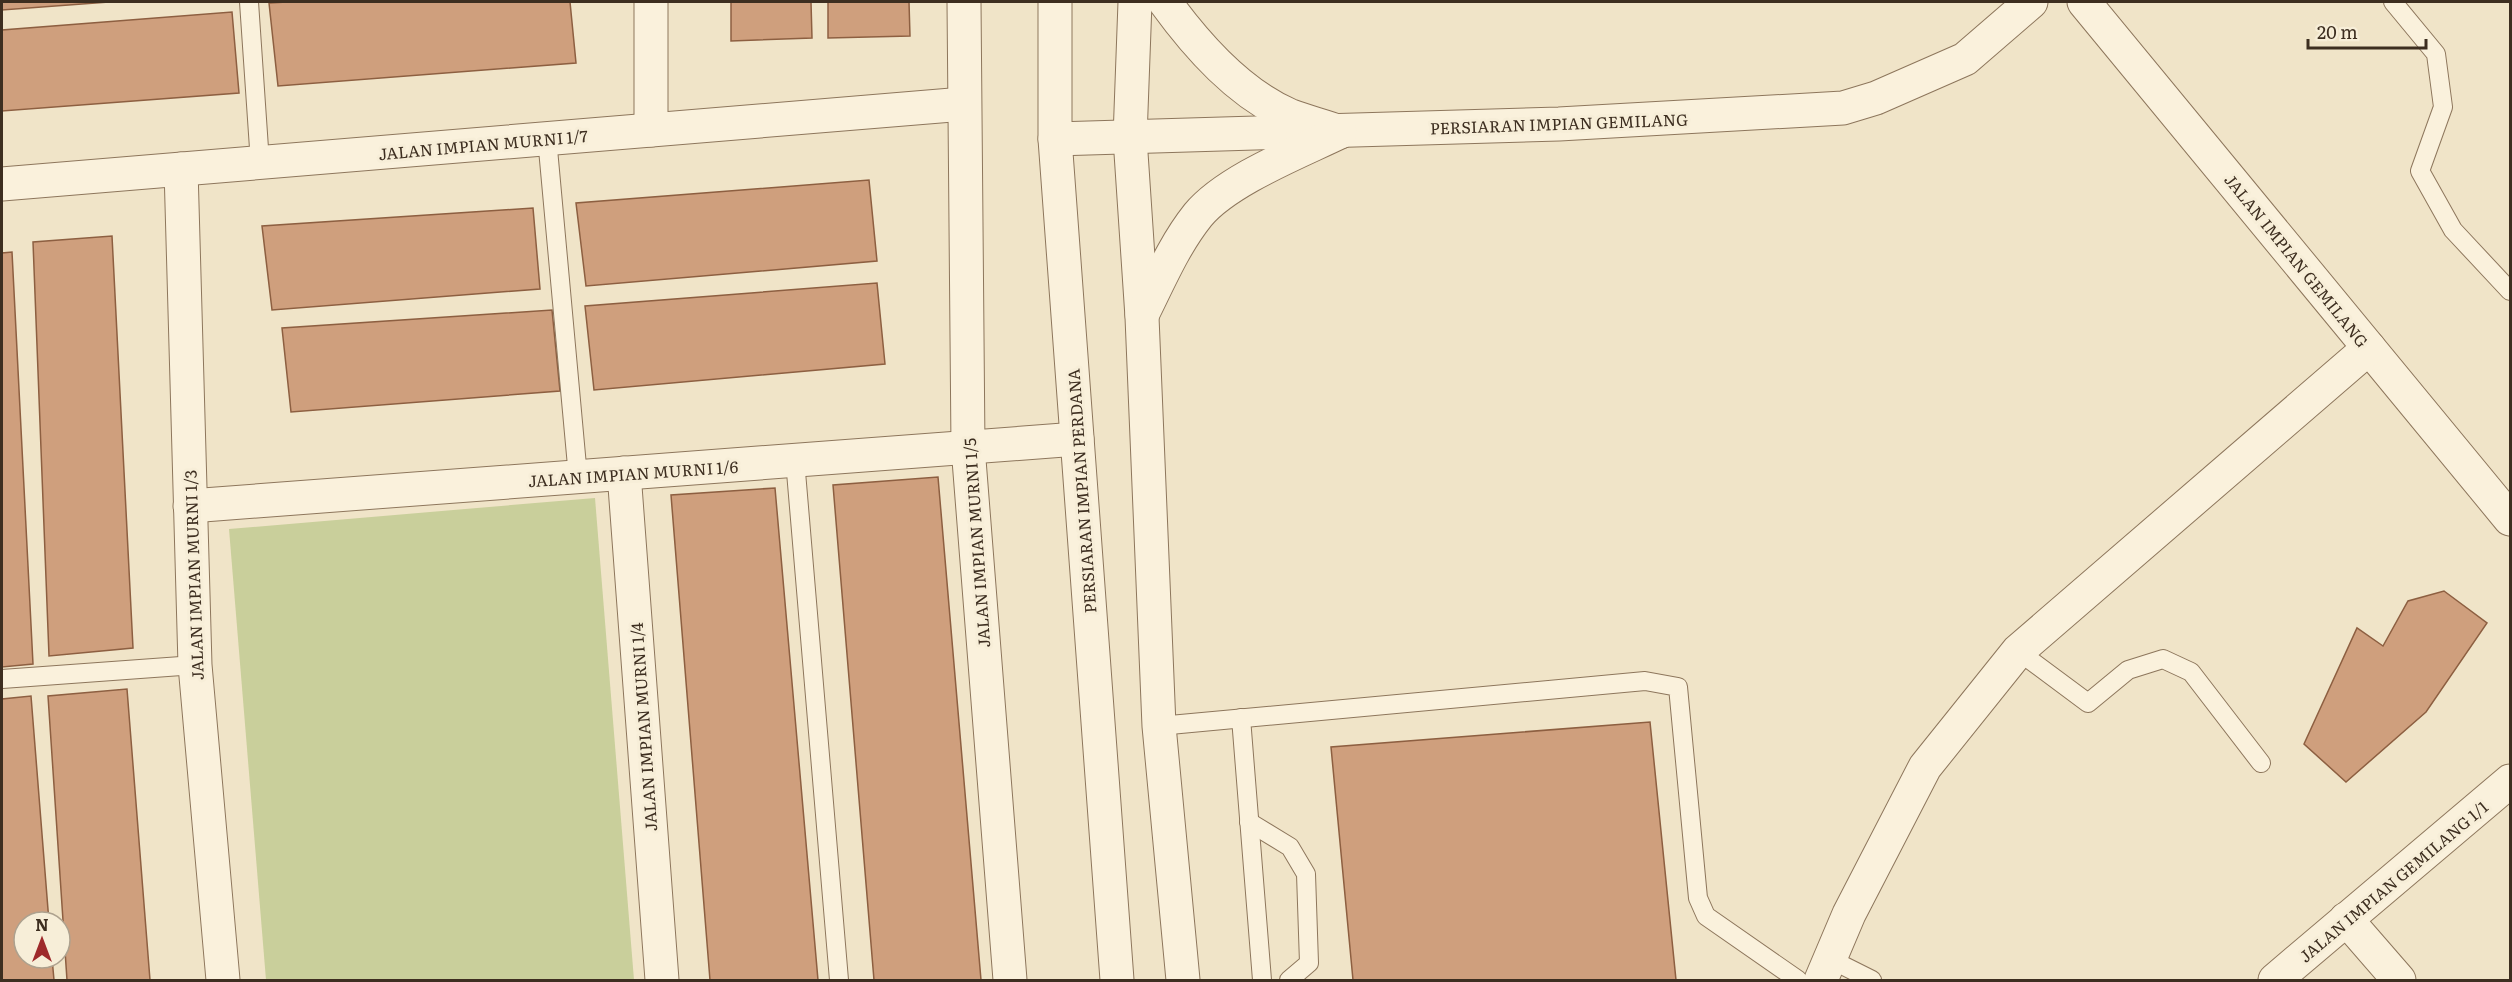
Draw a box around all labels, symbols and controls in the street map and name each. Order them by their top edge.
scale bar [2308,12,2426,50]
text: 20 m [2317,18,2358,45]
street label: PERSIARAN IMPIAN GEMILANG [1430,107,1688,139]
street label: JALAN IMPIAN MURNI 1/7 [377,123,589,165]
street label: JALAN IMPIAN GEMILANG [2219,168,2375,352]
street label: PERSIARAN IMPIAN PERDANA [1060,368,1102,614]
street label: JALAN IMPIAN MURNI 1/5 [957,437,995,649]
street label: JALAN IMPIAN MURNI 1/6 [527,454,739,492]
street label: JALAN IMPIAN MURNI 1/3 [177,469,209,681]
street label: JALAN IMPIAN MURNI 1/4 [624,622,662,832]
street label: JALAN IMPIAN GEMILANG 1/1 [2293,794,2493,967]
north arrow [12,910,72,970]
text: N [35,912,49,936]

